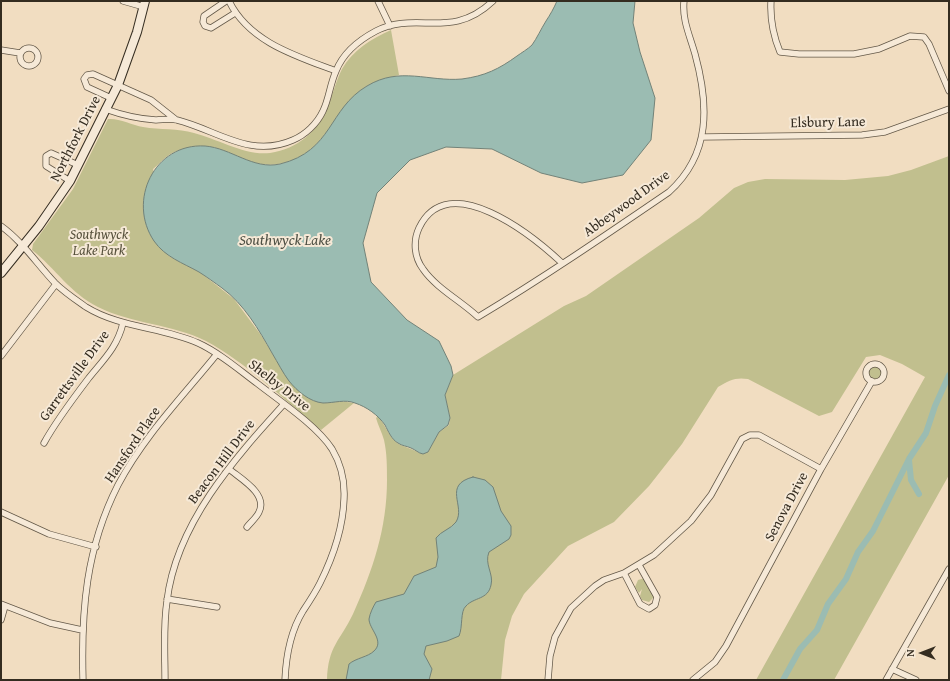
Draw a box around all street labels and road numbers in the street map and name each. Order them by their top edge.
street label: Northfork Drive [47,93,105,185]
street label: Elsbury Lane [790,114,866,132]
street label: Abbeywood Drive [581,167,673,241]
street label: Garrettsville Drive [36,327,114,425]
street label: Shelby Drive [245,357,313,415]
street label: Hansford Place [101,404,165,486]
street label: Beacon Hill Drive [185,417,259,507]
street label: Senova Drive [762,470,812,544]

